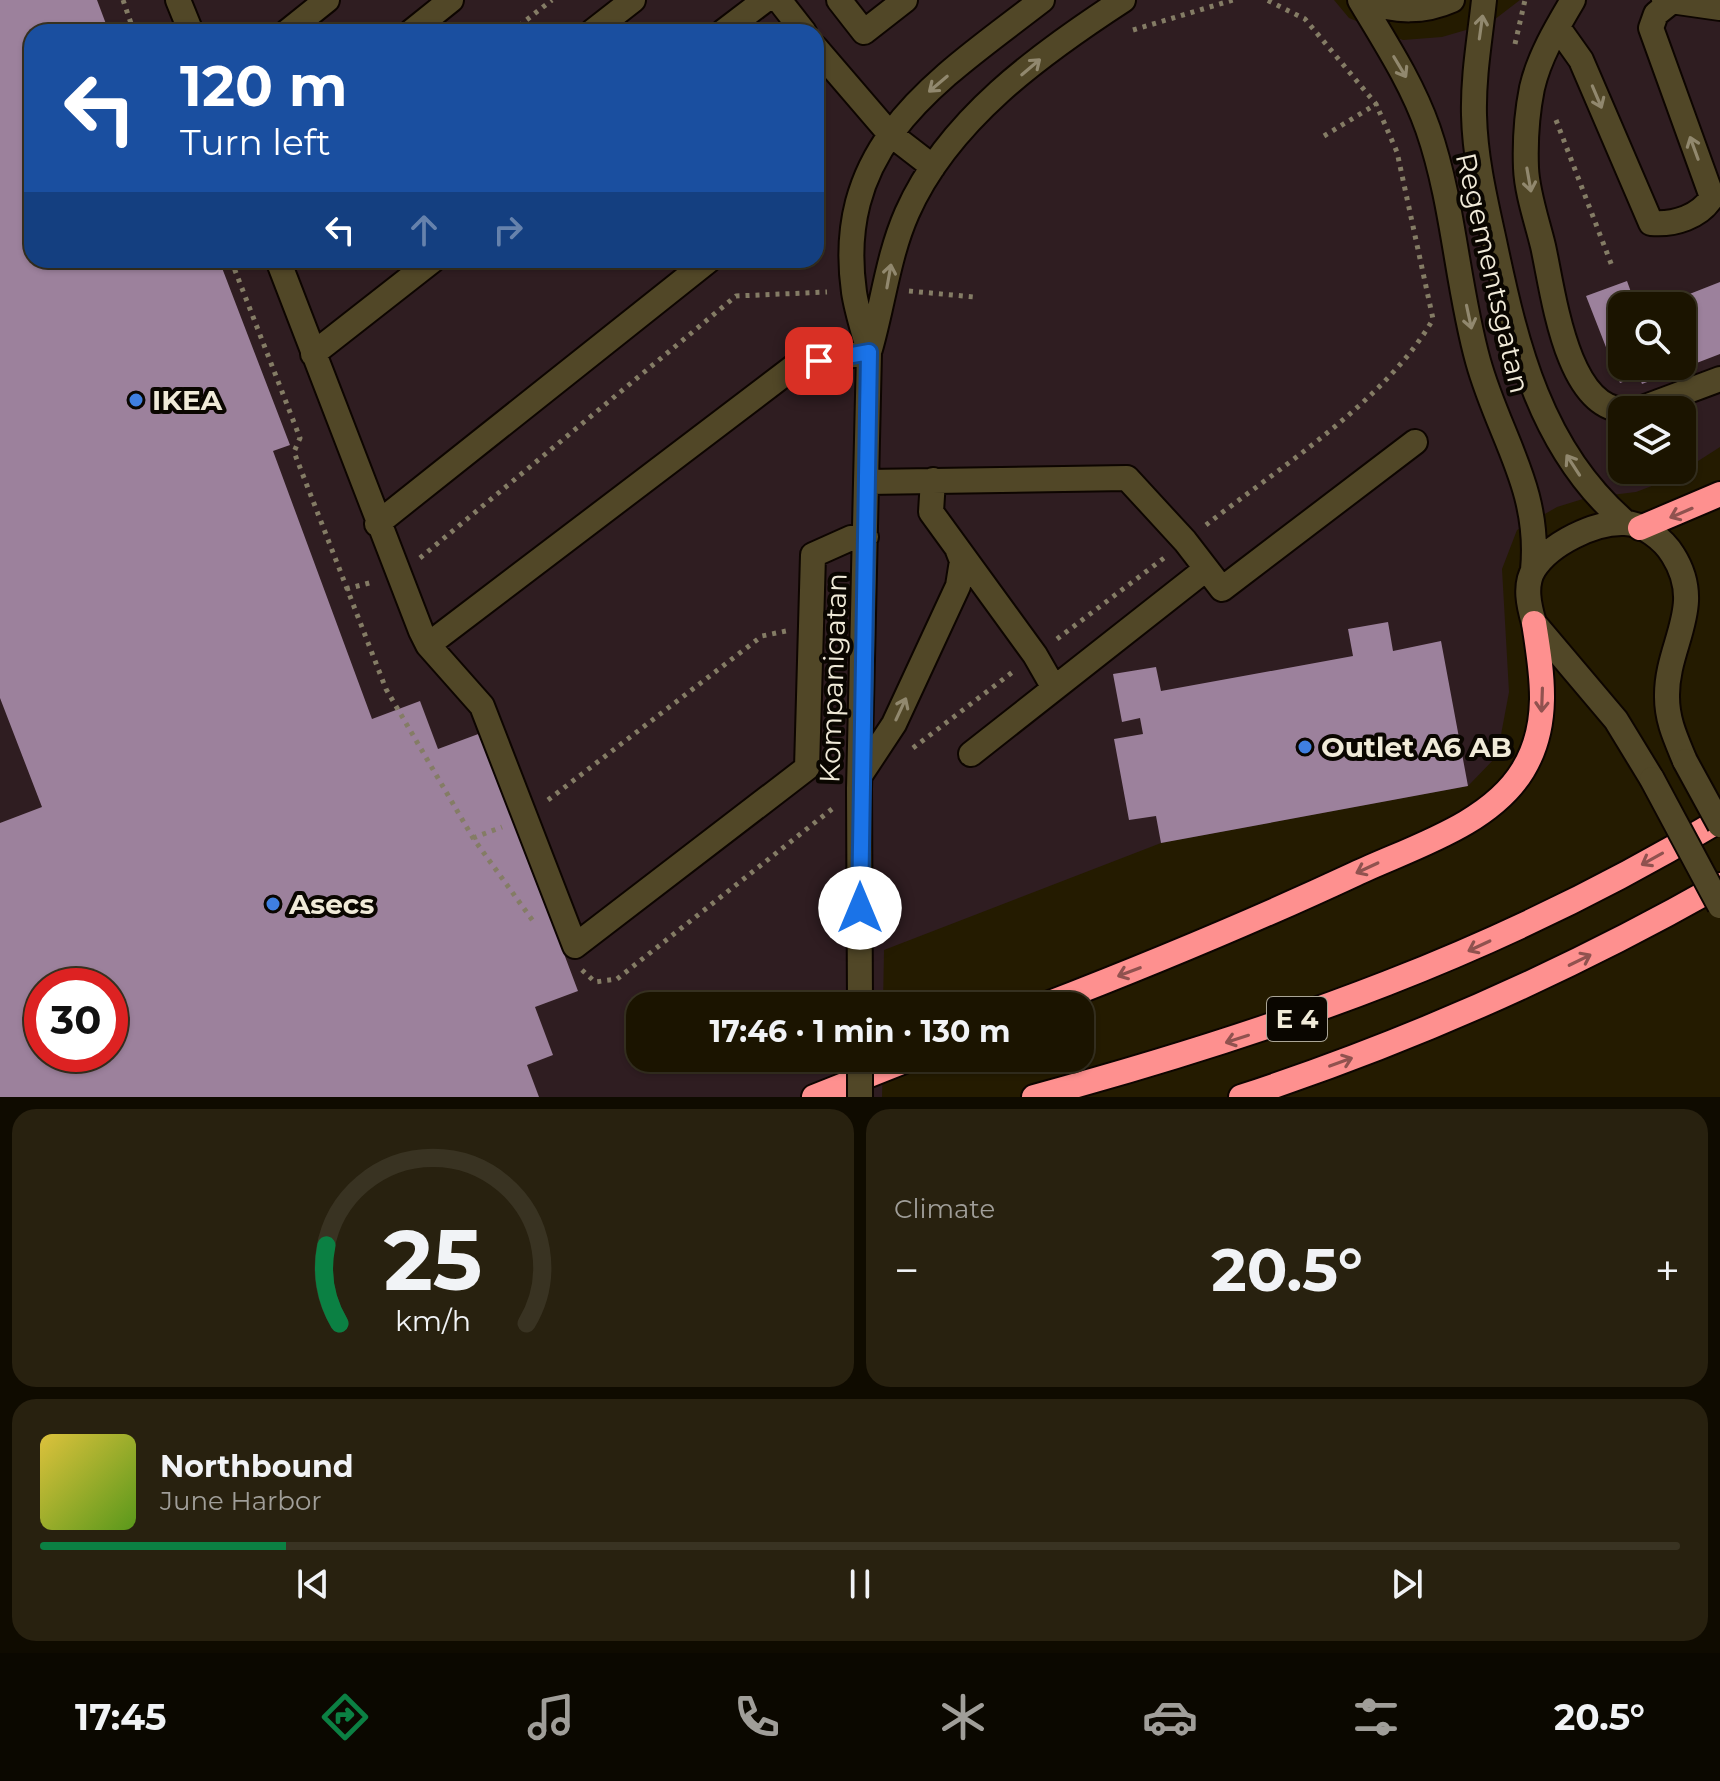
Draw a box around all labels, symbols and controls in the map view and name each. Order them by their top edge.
one-way arrow [1474,15,1489,40]
text: 120 m [180,52,348,120]
one-way arrow [1392,55,1408,78]
icon: left [48,56,152,160]
one-way arrow [1021,58,1041,76]
one-way arrow [928,75,949,93]
one-way arrow [1590,84,1605,109]
text: Turn left [180,120,331,164]
one-way arrow [1686,137,1700,161]
street label: Regementsgatan [1449,149,1537,397]
one-way arrow [1522,166,1537,192]
icon: left [318,208,362,252]
icon: ahead [402,208,446,252]
icon: right [486,208,530,252]
one-way arrow [882,264,897,289]
map controls [1608,292,1696,484]
button: search [1608,292,1696,380]
one-way arrow [1462,303,1477,329]
pin [785,327,853,395]
icon: arrive [797,339,841,383]
place label: IKEA [152,383,223,417]
marker: IKEA [127,391,145,409]
button: layers [1608,396,1696,484]
one-way arrow [1565,455,1581,477]
one-way arrow [1669,506,1694,521]
street label: Kompanigatan [812,572,854,784]
one-way arrow [1534,686,1549,713]
one-way arrow [894,698,909,722]
place label: Outlet A6 AB [1321,730,1512,764]
marker: Outlet A6 AB [1296,738,1314,756]
one-way arrow [1641,852,1665,867]
one-way arrow [1356,861,1380,876]
position arrow [818,866,902,950]
place label: Asecs [288,887,374,921]
marker: Asecs [264,895,282,913]
one-way arrow [1468,939,1492,954]
one-way arrow [1568,952,1592,967]
one-way arrow [1117,966,1142,980]
speed limit sign: 30 [24,968,128,1072]
road number: E 4 [1267,997,1327,1041]
text: 17:46 · 1 min · 130 m [710,1013,1010,1050]
one-way arrow [1225,1033,1250,1048]
one-way arrow [1328,1053,1353,1068]
text: Climate [894,1193,995,1225]
text: 25 [384,1209,482,1311]
text: 20.5° [1211,1233,1363,1306]
text: − [894,1243,919,1297]
text: + [1655,1243,1680,1297]
text: km/h [395,1303,471,1338]
text: Northbound [160,1448,354,1485]
text: June Harbor [160,1485,322,1517]
icon: previous [291,1562,335,1606]
icon: pause [838,1562,882,1606]
icon: next [1385,1562,1429,1606]
icon: directions [317,1689,373,1745]
icon: music [523,1689,579,1745]
icon: phone [729,1689,785,1745]
icon: climate [935,1689,991,1745]
icon: car [1142,1689,1198,1745]
icon: filters [1348,1689,1404,1745]
text: 17:45 [75,1695,166,1739]
text: 20.5° [1554,1695,1645,1739]

